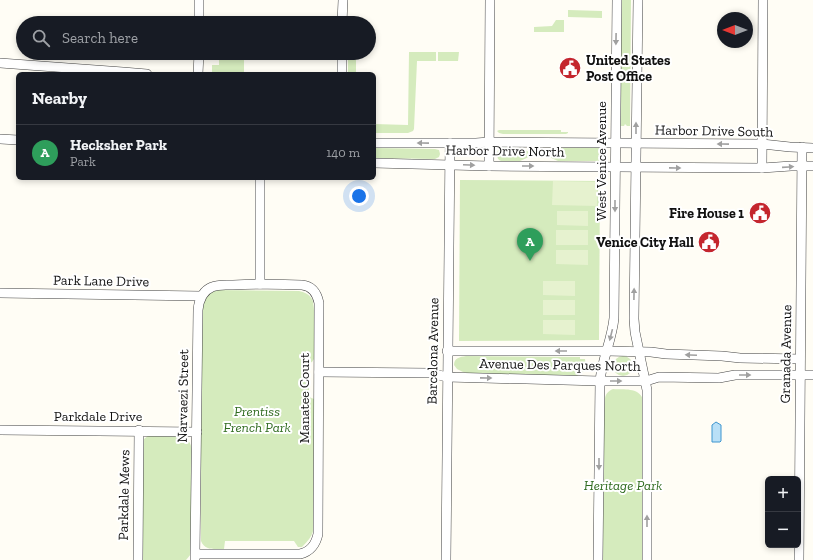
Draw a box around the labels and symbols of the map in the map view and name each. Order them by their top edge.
north arrow [717,12,753,48]
one-way arrow [613,33,619,46]
place label: United States Post Office [586,52,671,85]
public building icon: United States Post Office [557,55,583,81]
street label: West Venice Avenue [593,101,610,221]
one-way arrow [633,121,639,134]
street label: Harbor Drive South [655,121,773,141]
one-way arrow [416,140,429,146]
street label: Harbor Drive North [445,141,565,161]
one-way arrow [716,141,729,147]
one-way arrow [463,162,476,168]
one-way arrow [522,163,535,169]
one-way arrow [782,163,794,170]
one-way arrow [669,164,681,171]
your location [349,186,369,206]
one-way arrow [612,200,618,213]
public building icon: Fire House 1 [747,200,773,226]
place label: Fire House 1 [669,205,744,222]
pin: A [517,228,543,261]
public building icon: Venice City Hall [696,229,722,255]
place label: Venice City Hall [596,234,694,251]
street label: Park Lane Drive [53,272,150,290]
one-way arrow [631,288,638,300]
street label: Barcelona Avenue [424,297,442,405]
street label: Granada Avenue [777,304,795,403]
one-way arrow [608,330,614,342]
street label: Narvaezi Street [174,348,192,443]
one-way arrow [554,348,567,354]
street label: Manatee Court [296,352,313,443]
one-way arrow [684,352,697,358]
street label: Avenue Des Parques North [479,355,641,375]
one-way arrow [739,372,752,378]
one-way arrow [480,374,492,381]
one-way arrow [610,378,623,384]
park label: Prentiss French Park [223,403,291,436]
street label: Parkdale Drive [54,408,143,425]
street label: Parkdale Mews [115,450,133,540]
one-way arrow [596,458,602,471]
park label: Heritage Park [584,477,662,494]
one-way arrow [644,514,650,527]

